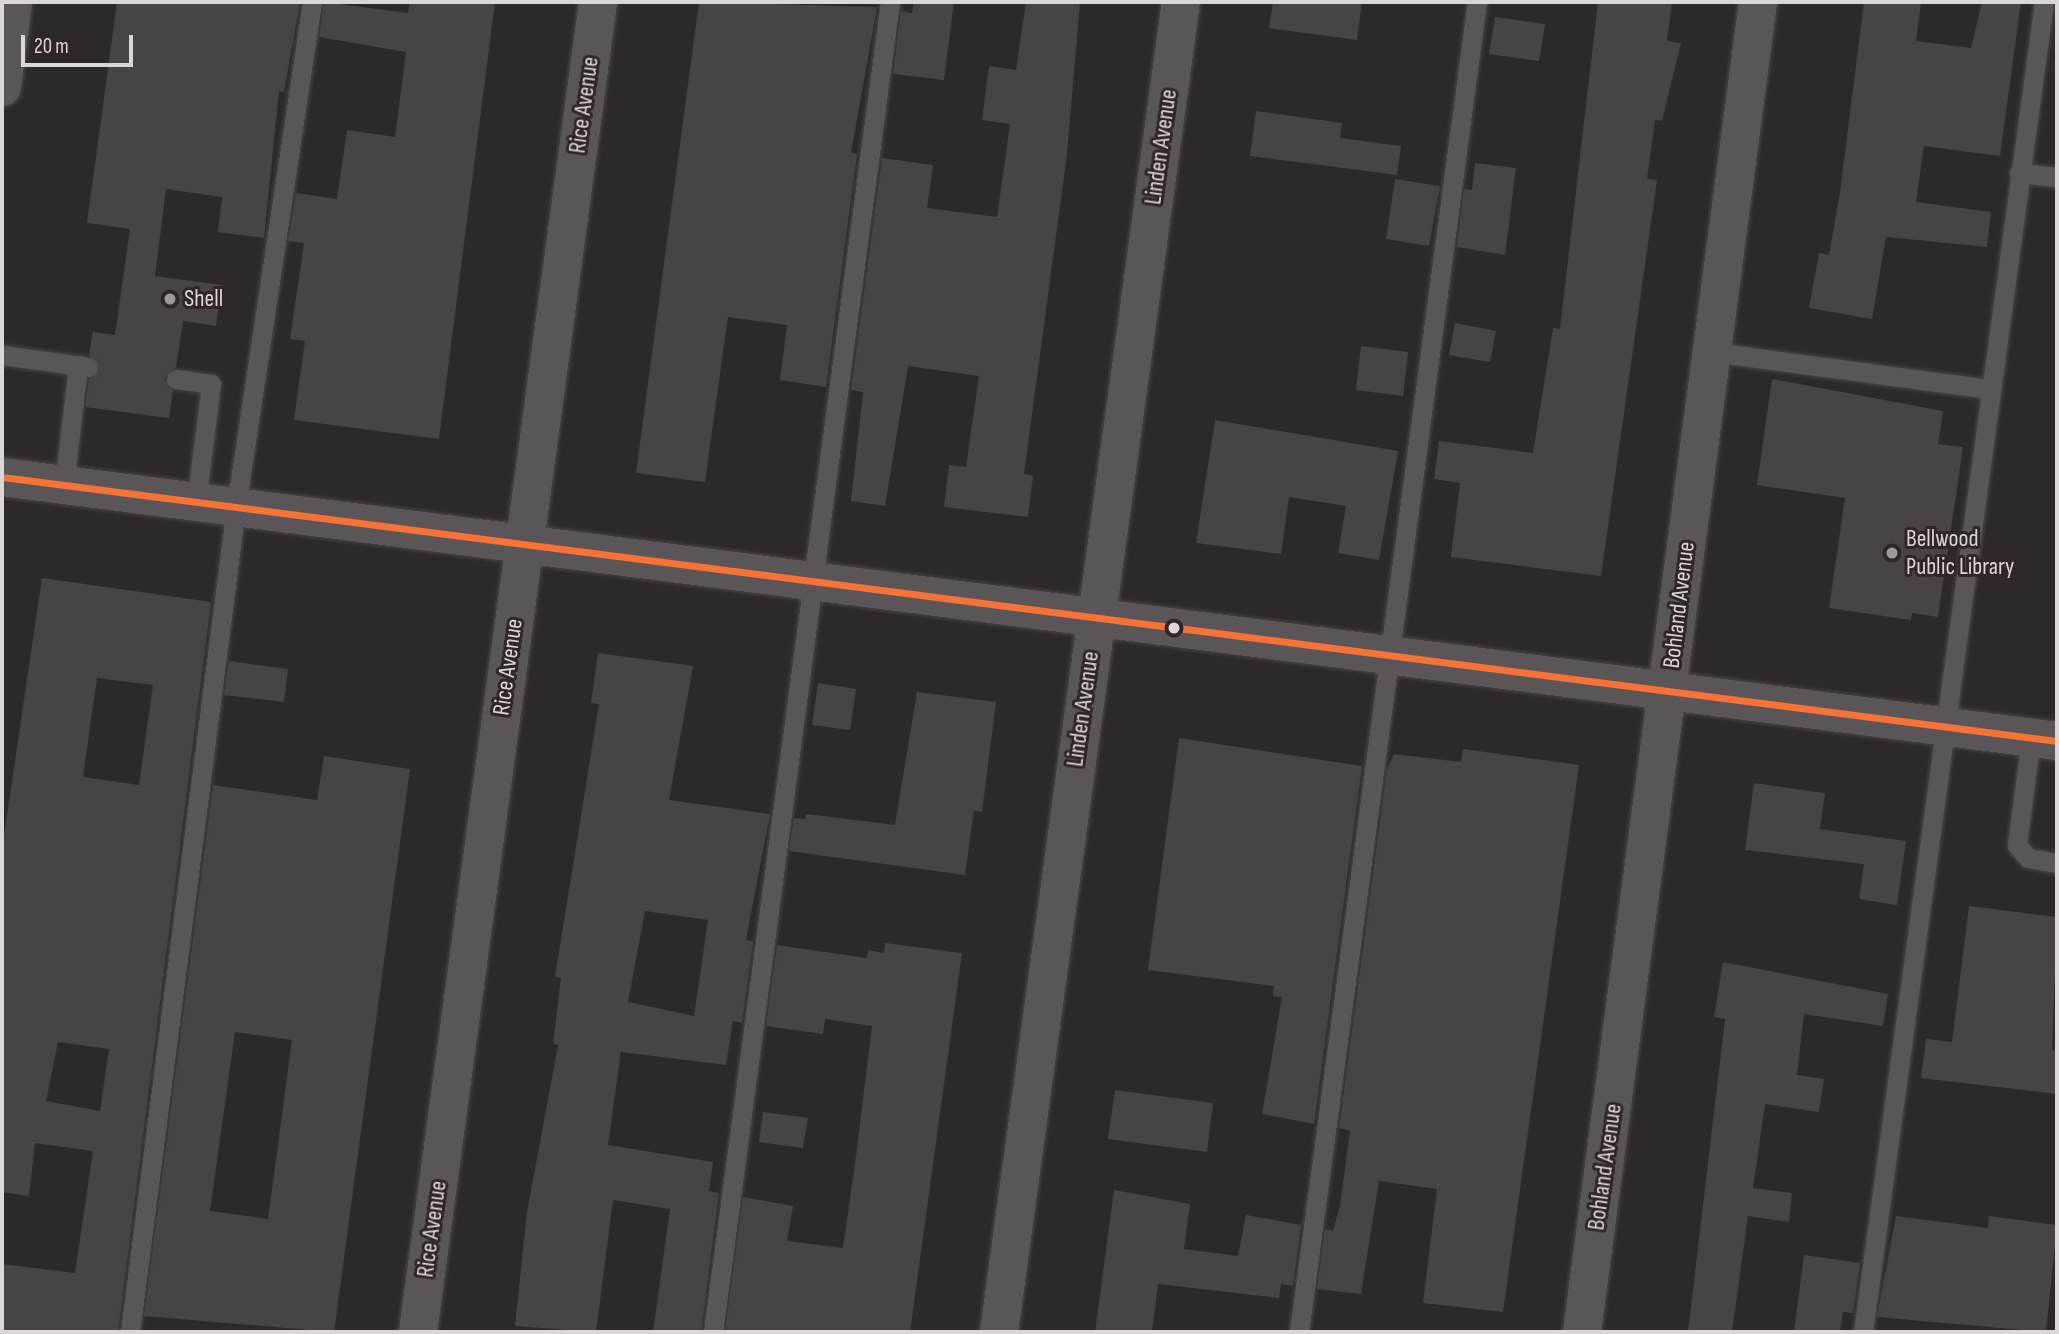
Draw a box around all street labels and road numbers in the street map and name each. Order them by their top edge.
street label: Rice Avenue [563,55,605,155]
street label: Linden Avenue [1139,88,1183,206]
street label: Bohland Avenue [1657,540,1701,670]
street label: Rice Avenue [487,617,529,717]
street label: Linden Avenue [1061,650,1105,768]
street label: Bohland Avenue [1582,1102,1628,1232]
street label: Rice Avenue [411,1179,453,1279]

